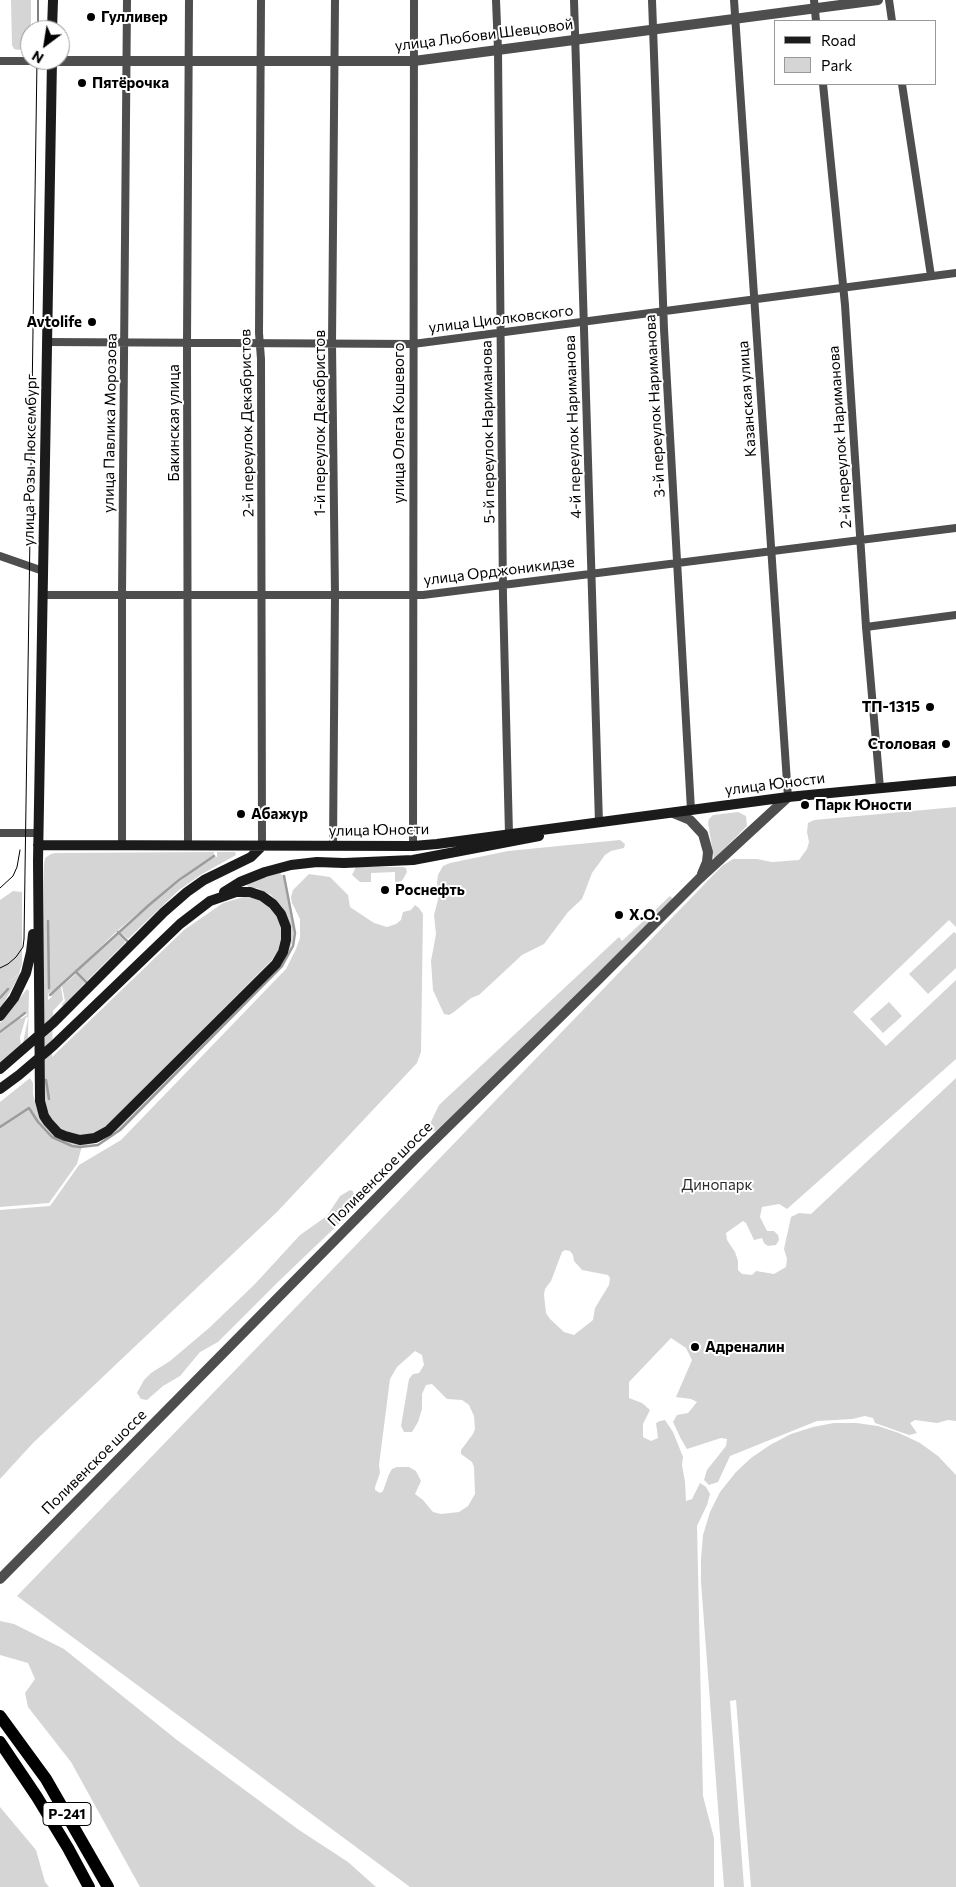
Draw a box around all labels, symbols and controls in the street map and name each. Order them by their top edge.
place label: Гулливер [101,8,168,26]
marker: Гулливер [85,11,97,23]
street label: улица Любови Шевцовой [394,15,574,55]
north arrow [20,20,70,70]
legend [774,20,936,85]
text: Road [821,31,856,49]
text: N [29,47,46,67]
text: Park [821,56,852,74]
place label: Пятёрочка [92,74,169,92]
marker: Пятёрочка [76,77,88,89]
street label: улица Циолковского [428,301,574,337]
place label: Avtolife [27,313,82,331]
street label: 3-й переулок Нариманова [641,314,669,498]
marker: Avtolife [86,316,98,328]
street label: 2-й переулок Декабристов [236,329,258,517]
street label: 1-й переулок Декабристов [311,330,329,516]
street label: улица Павлика Морозова [99,333,121,513]
street label: 4-й переулок Нариманова [561,335,585,519]
street label: 5-й переулок Нариманова [477,340,499,524]
street label: Казанская улица [734,340,760,458]
street label: улица Олега Кошевого [390,343,408,503]
street label: 2-й переулок Нариманова [825,345,855,529]
street label: Бакинская улица [165,364,183,482]
street label: улица Розы Люксембург [19,374,41,546]
street label: улица Орджоникидзе [422,553,576,589]
place label: ТП-1315 [862,698,920,716]
marker: ТП-1315 [924,701,936,713]
place label: Столовая [868,735,936,753]
marker: Столовая [940,738,952,750]
street label: улица Юности [724,769,826,799]
place label: Парк Юности [815,796,912,814]
marker: Парк Юности [799,799,811,811]
place label: Абажур [251,805,308,823]
marker: Абажур [235,808,247,820]
street label: улица Юности [328,820,430,840]
place label: Роснефть [395,881,465,899]
marker: Роснефть [379,884,391,896]
place label: Х.О. [629,906,659,924]
marker: Х.О. [613,909,625,921]
street label: Поливенское шоссе [324,1118,436,1230]
park label: Динопарк [682,1176,752,1194]
place label: Адреналин [705,1338,785,1356]
marker: Адреналин [689,1341,701,1353]
street label: Поливенское шоссе [38,1406,150,1518]
road number: Р-241 [43,1802,91,1826]

